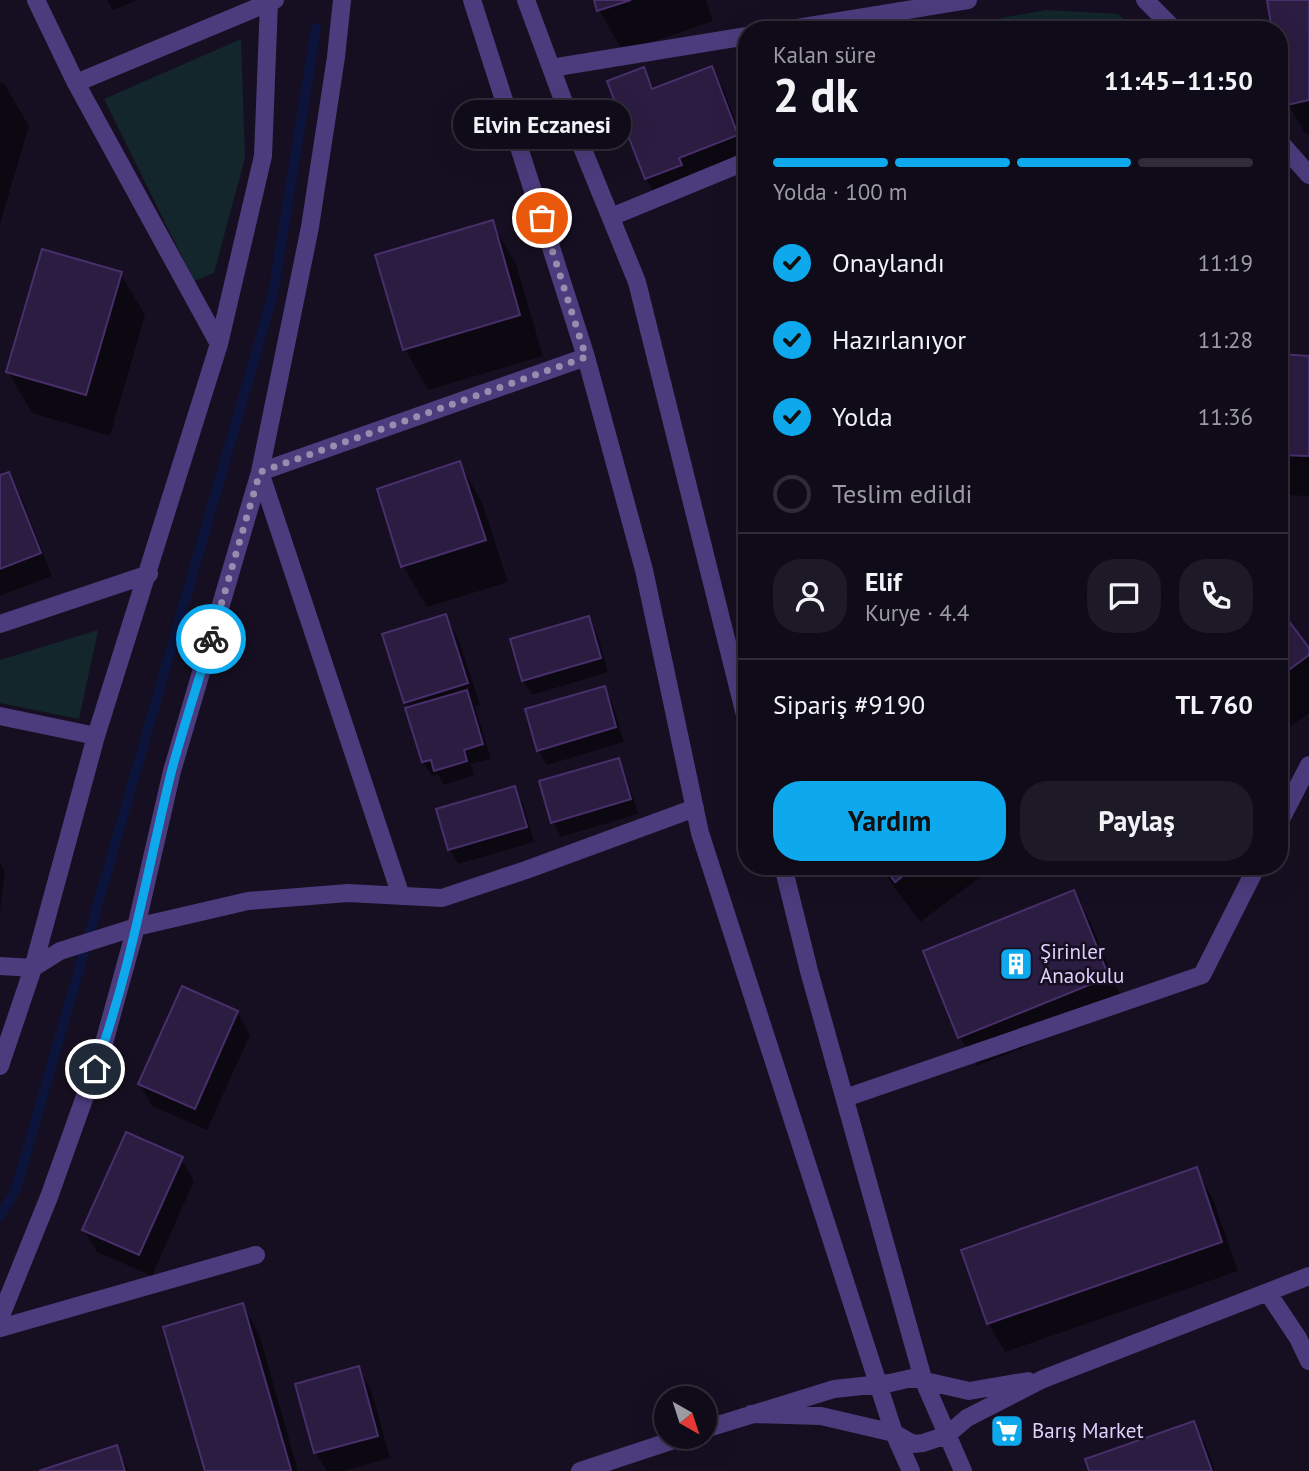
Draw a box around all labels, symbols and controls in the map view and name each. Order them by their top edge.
text: Kalan süre [773,40,876,69]
text: 11:45–11:50 [1104,64,1253,97]
text: 2 dk [773,65,858,125]
callout: Elvin Eczanesi [453,99,631,148]
text: Elvin Eczanesi [473,110,611,139]
text: Yolda · 100 m [773,177,908,206]
pin [512,188,572,248]
icon: bag [523,199,561,237]
icon: check [773,244,811,282]
text: Onaylandı [832,246,945,279]
text: 11:19 [1198,248,1253,277]
icon: check [773,321,811,359]
text: Hazırlanıyor [832,323,966,356]
text: 11:28 [1198,325,1253,354]
icon: check [773,398,811,436]
text: Yolda [832,400,893,433]
text: 11:36 [1198,402,1253,431]
text: Teslim edildi [832,477,973,510]
button: person [773,559,847,633]
button: chat [1087,559,1161,633]
button: phone [1179,559,1253,633]
text: Elif [865,565,902,598]
text: Kurye · 4.4 [865,598,969,627]
courier [176,604,246,674]
icon: bike [192,620,230,658]
text: Sipariş #9190 [773,688,925,721]
text: TL 760 [1175,688,1253,721]
button: Yardım [773,781,1006,861]
button: Paylaş [1020,781,1253,861]
place label: Şirinler Anaokulu [1040,938,1124,989]
building icon: Şirinler Anaokulu [997,945,1035,983]
pin [65,1039,125,1099]
icon: home [76,1050,114,1088]
north arrow [654,1386,718,1449]
map controls [654,1386,717,1449]
supermarket icon: Barış Market [988,1412,1026,1450]
place label: Barış Market [1032,1417,1144,1444]

